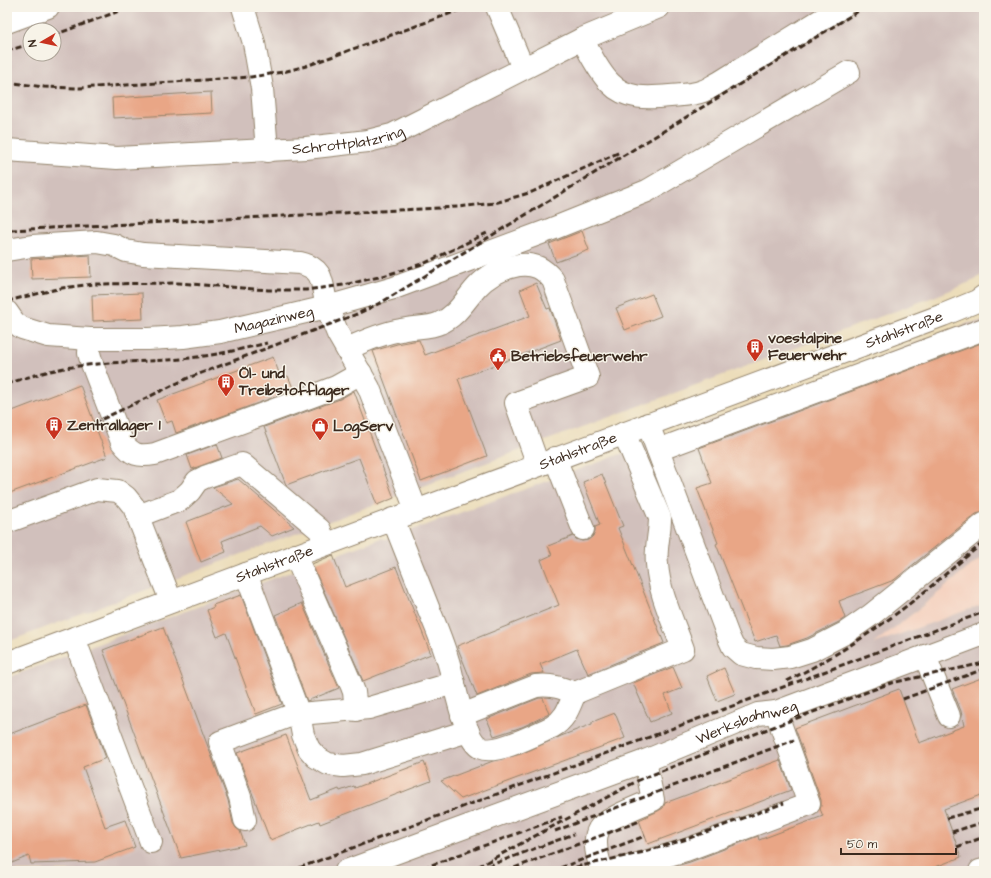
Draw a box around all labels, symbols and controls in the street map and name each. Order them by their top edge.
north arrow [22,22,62,62]
text: N [25,39,41,48]
street label: Schrottplatzring [291,121,408,160]
street label: Magazinweg [232,300,316,339]
street label: Stahlstraße [862,306,946,354]
place label: voestalpine Feuerwehr [768,328,847,366]
building icon: voestalpine Feuerwehr [745,337,765,362]
public building icon: Betriebsfeuerwehr [488,346,508,371]
place label: Betriebsfeuerwehr [511,346,648,367]
place label: Öl- und Treibstofflager [238,363,350,403]
building icon: Öl- und Treibstofflager [216,372,236,397]
building icon: Zentrallager 1 [44,415,64,440]
place label: Zentrallager 1 [67,415,161,438]
shop icon: LogServ [310,416,330,441]
place label: LogServ [333,416,394,439]
street label: Stahlstraße [536,427,620,475]
street label: Stahlstraße [232,540,316,588]
street label: Werksbahnweg [693,695,801,750]
scale bar [841,830,956,856]
text: 50 m [847,836,878,853]

